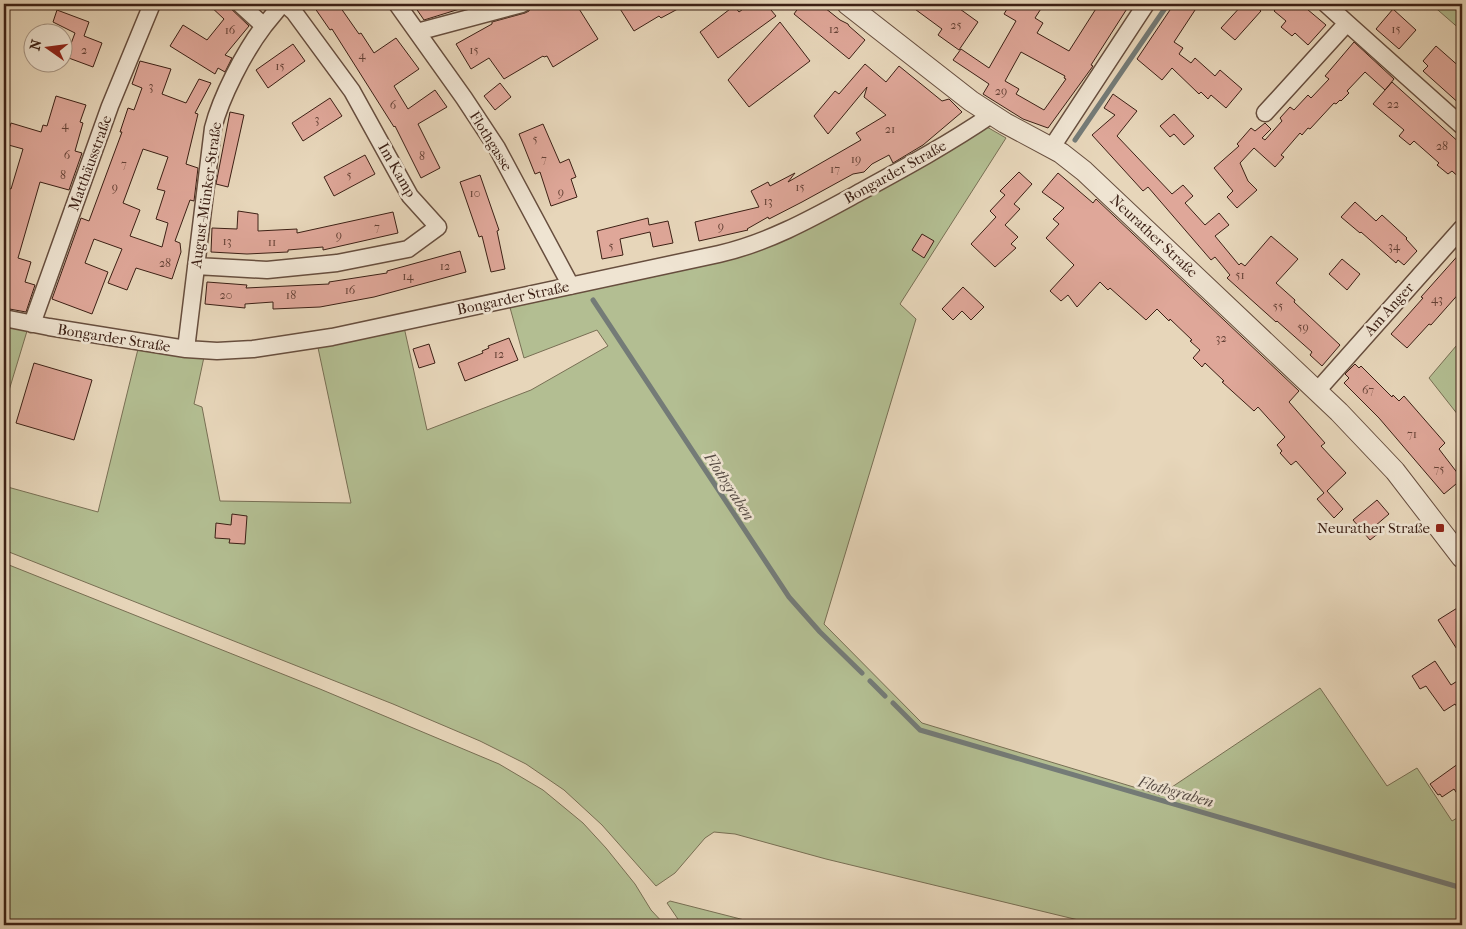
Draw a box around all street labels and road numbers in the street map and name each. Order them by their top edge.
street label: Flothgasse [466,108,517,175]
street label: Matthäusstraße [64,112,116,213]
street label: August-Münker-Straße [187,120,225,270]
street label: Bongarder Straße [841,136,950,208]
street label: Im Kamp [374,139,420,201]
street label: Neurather Straße [1107,191,1202,282]
street label: Bongarder Straße [455,277,571,319]
street label: Am Anger [1360,278,1418,340]
street label: Bongarder Straße [56,320,172,356]

